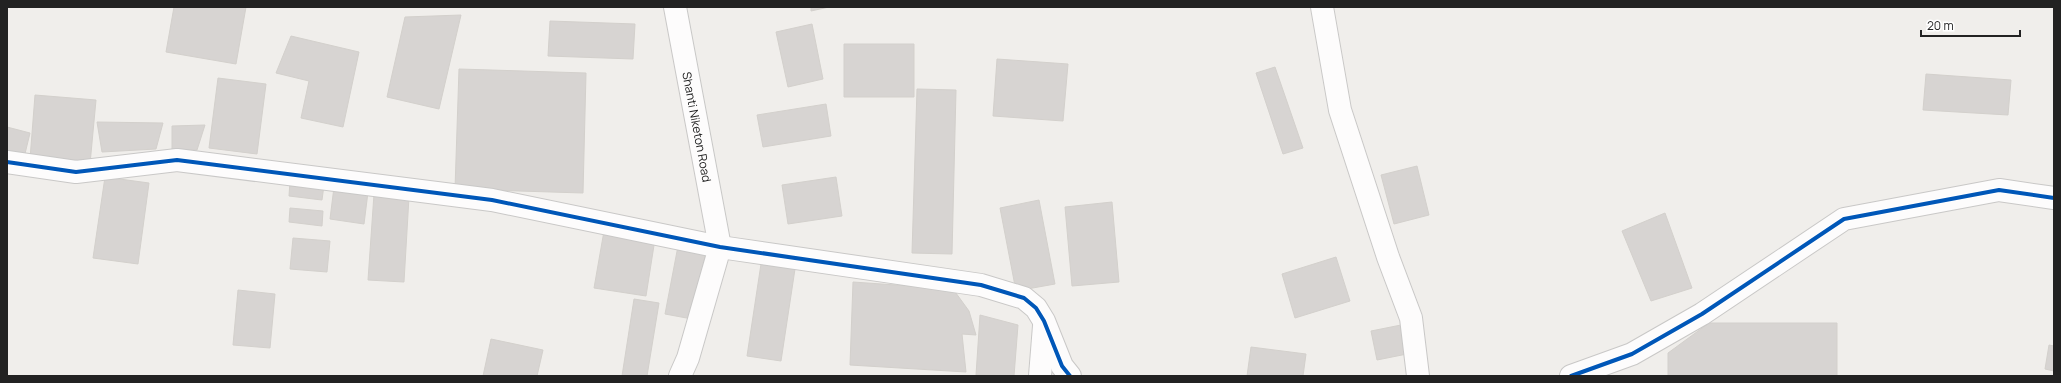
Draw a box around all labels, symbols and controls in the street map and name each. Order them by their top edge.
scale bar [1921,12,2020,38]
text: 20 m [1927,17,1954,34]
street label: Shanti Niketon Road [679,70,716,184]

